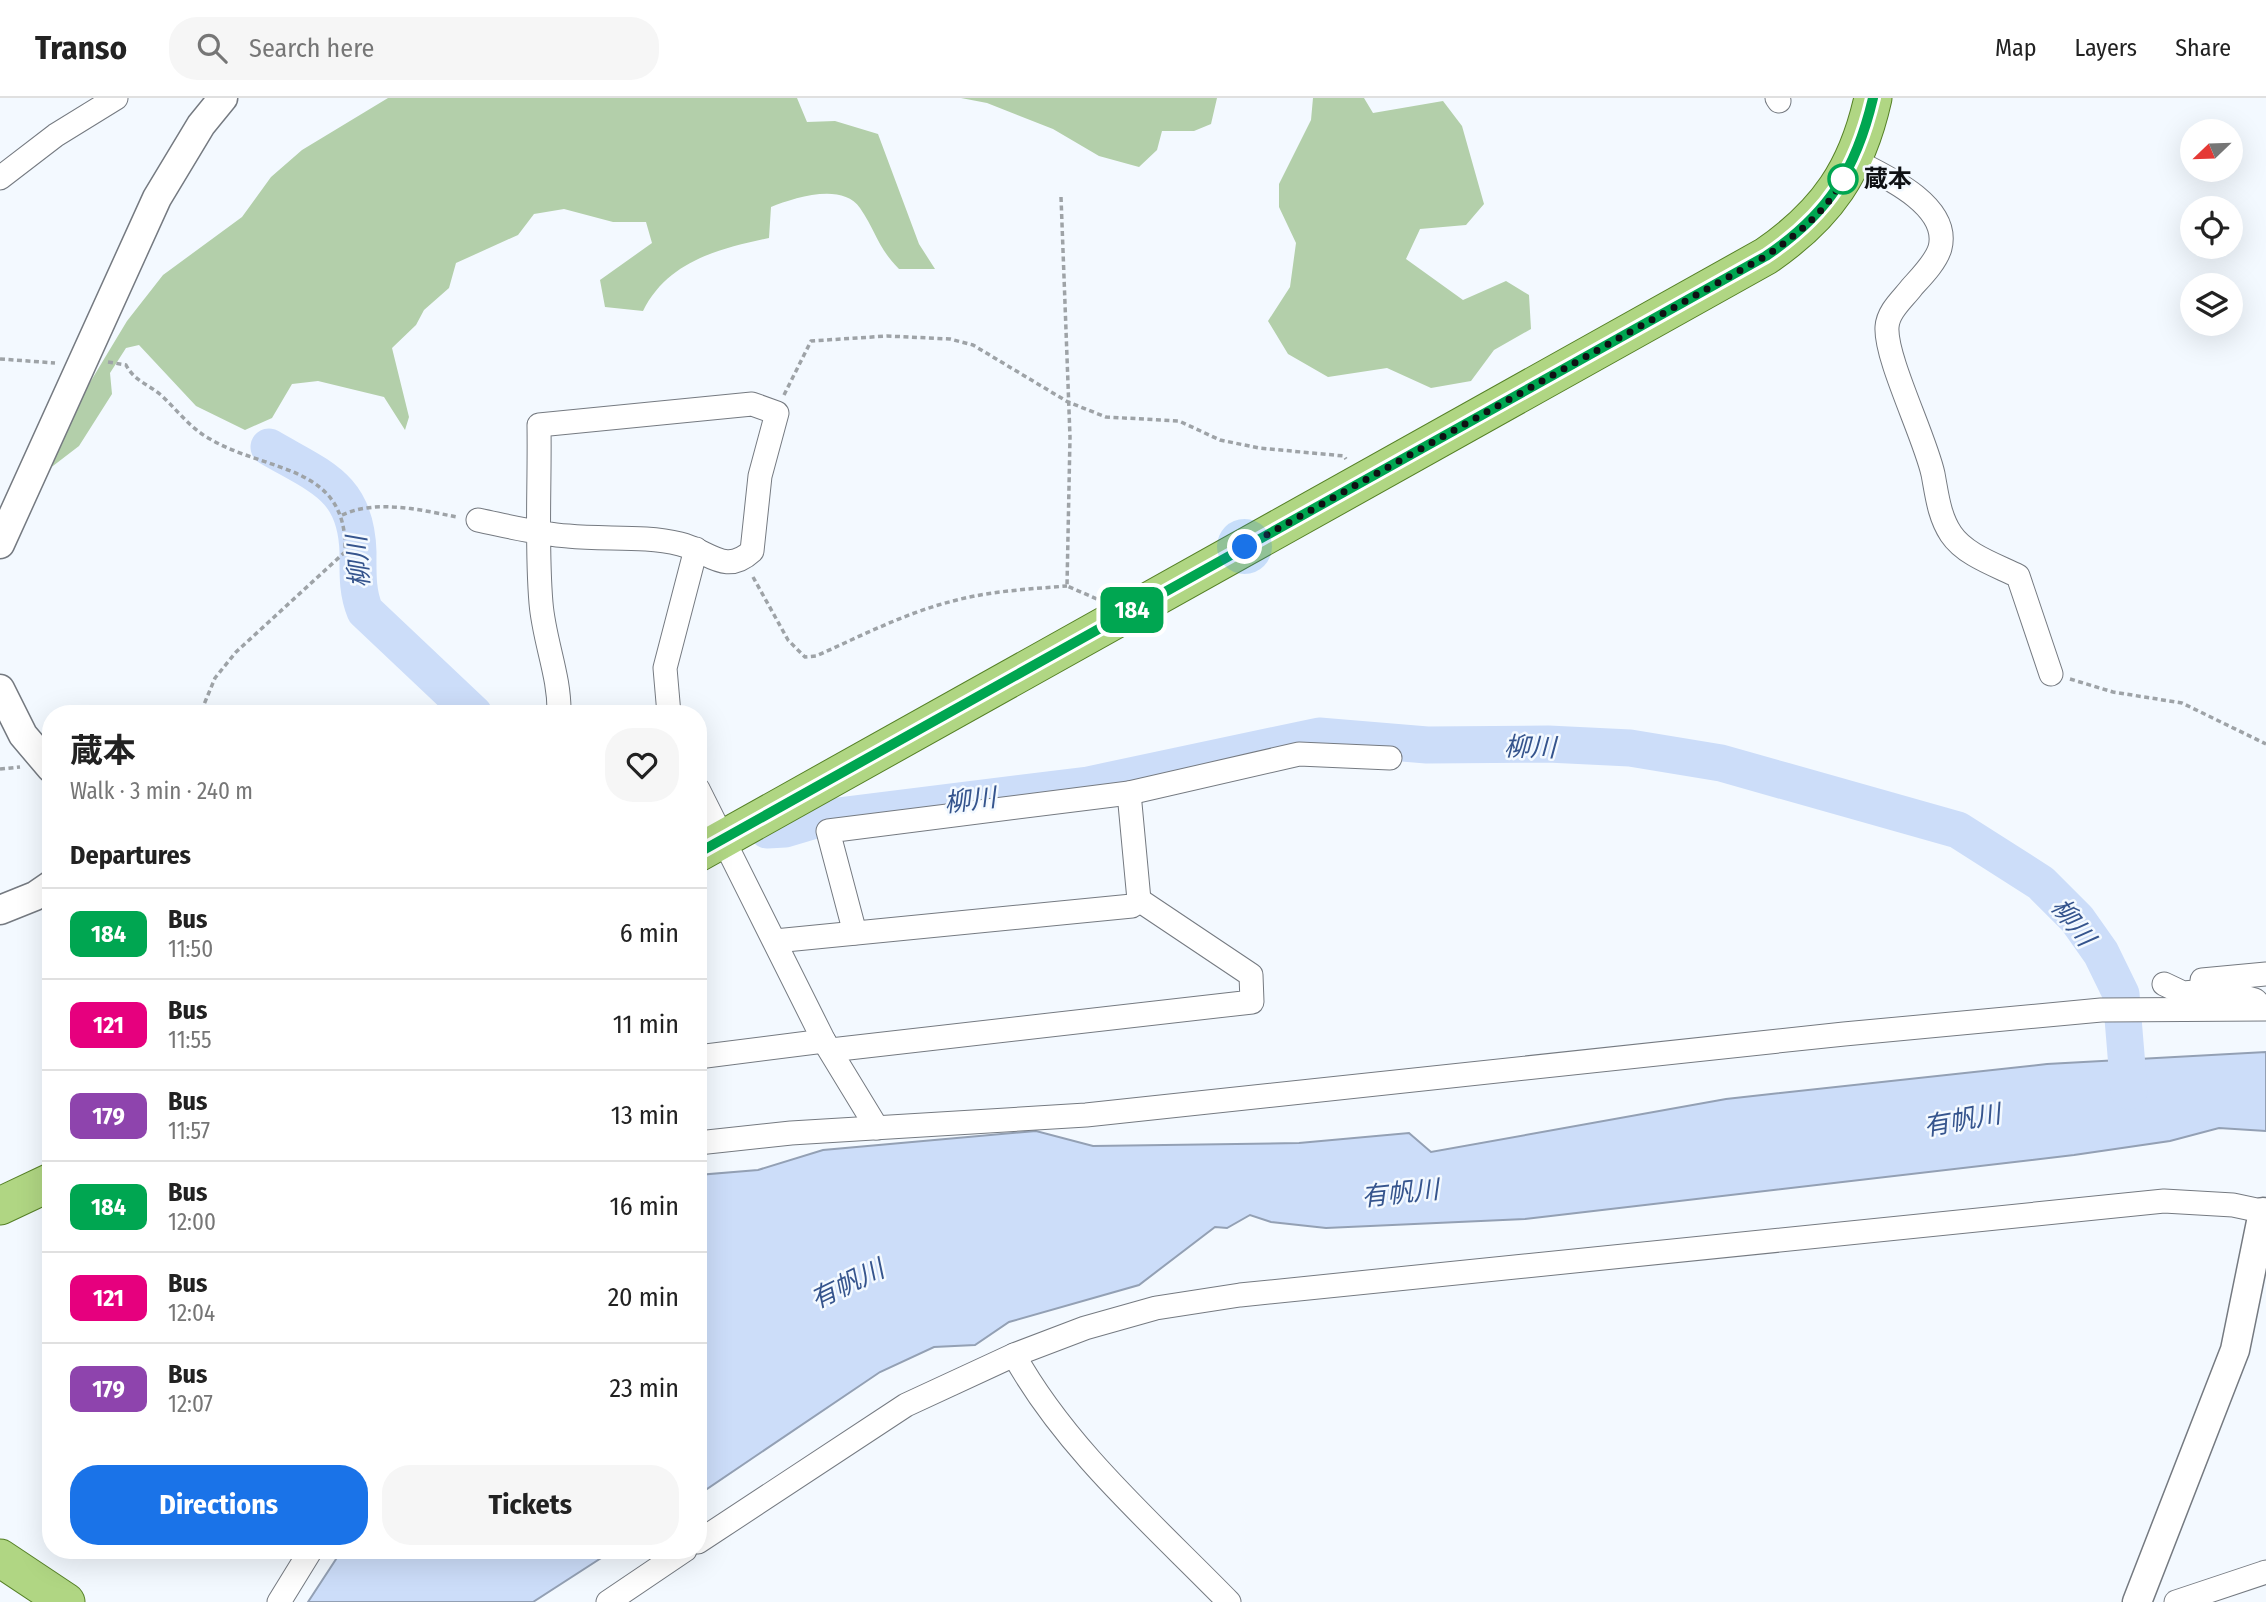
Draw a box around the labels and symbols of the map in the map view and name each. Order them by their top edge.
north arrow [2180,119,2244,182]
marker: 蔵本 [1828,164,1858,194]
place label: 蔵本 [1864,165,1912,193]
your location [1227,529,1262,564]
water label: 柳川 [341,532,376,589]
line badge: 184 [1092,587,1172,633]
water label: 柳川 [1504,732,1559,764]
water label: 柳川 [942,782,1001,819]
water label: 柳川 [2044,892,2103,955]
water label: 有帆川 [1921,1098,2006,1143]
water label: 有帆川 [1360,1174,1443,1213]
water label: 有帆川 [805,1252,892,1315]

